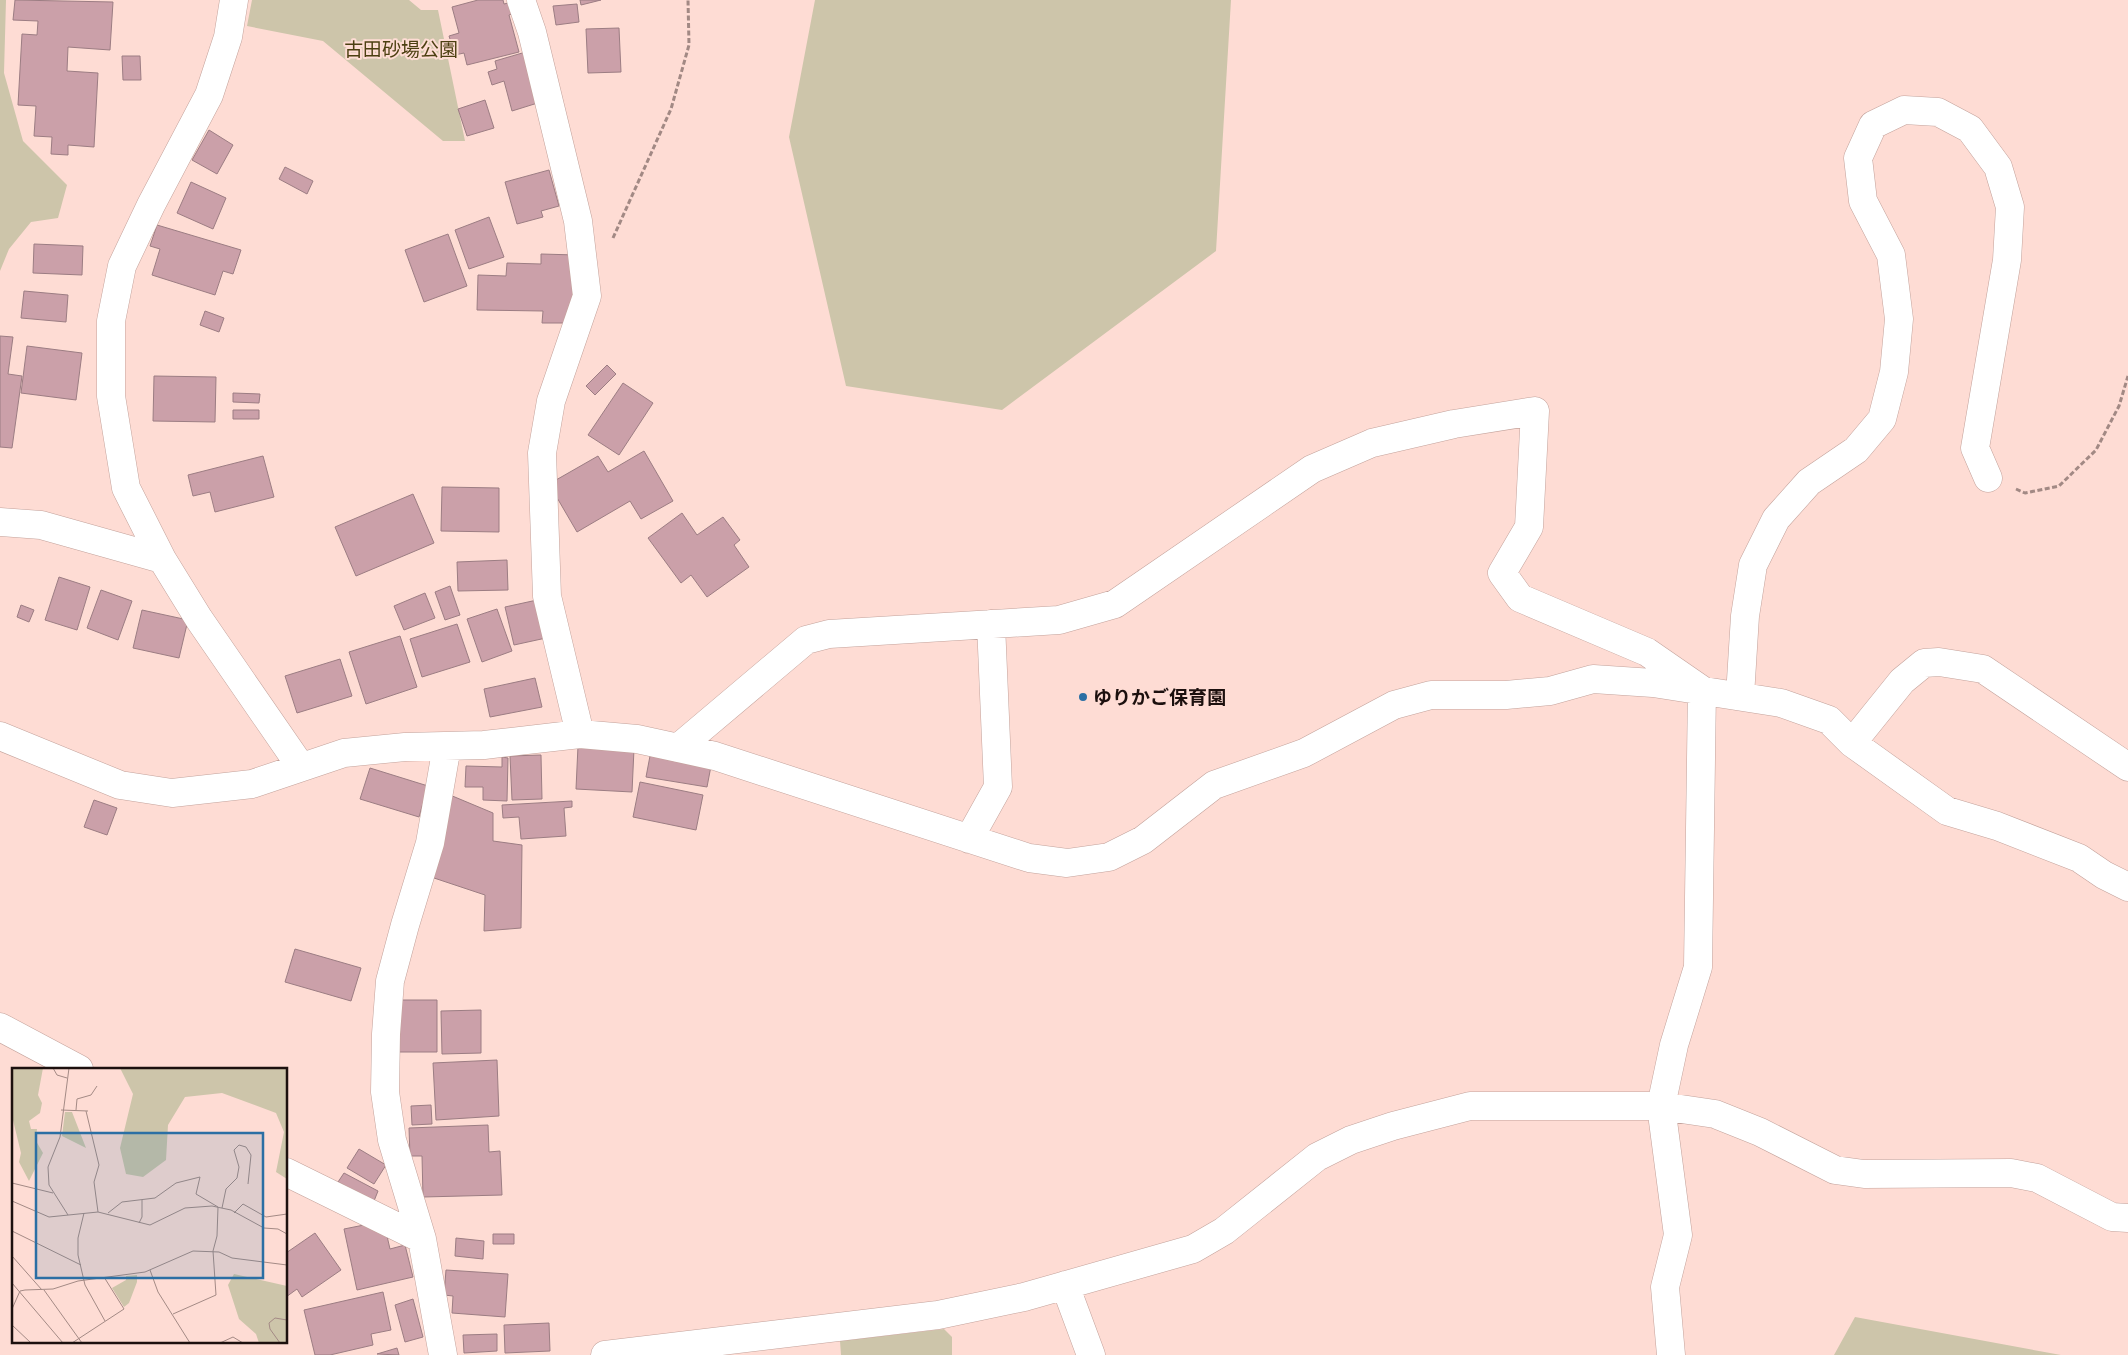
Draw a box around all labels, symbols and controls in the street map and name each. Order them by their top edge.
park label: 古田砂場公園 [344,38,458,62]
place label: ゆりかご保育園 [1093,686,1226,710]
marker: ゆりかご保育園 [1077,691,1089,703]
inset map [12,1068,288,1342]

